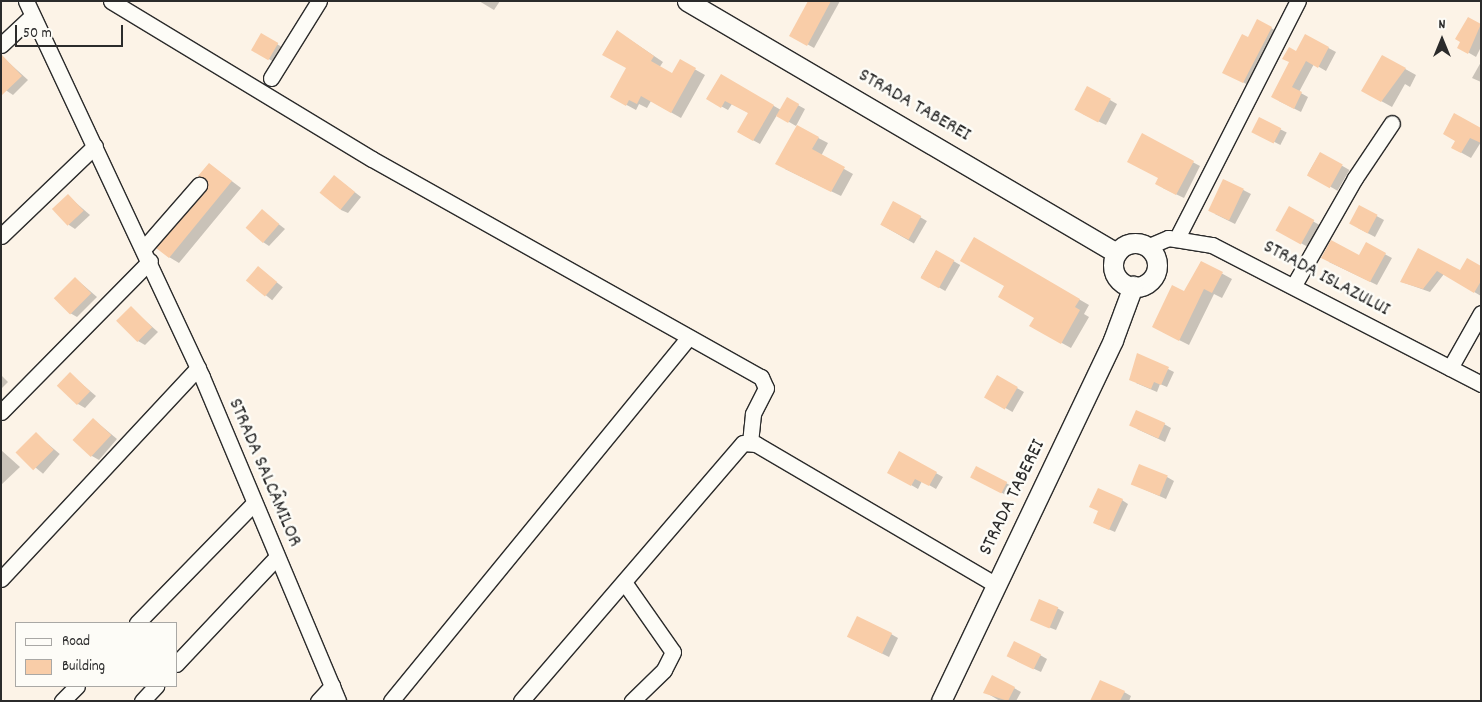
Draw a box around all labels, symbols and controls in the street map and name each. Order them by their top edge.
scale bar [18,15,125,47]
north arrow [1417,15,1467,65]
text: N [1439,15,1445,35]
text: 50 m [23,23,52,45]
street label: STRADA TABEREI [854,64,974,148]
street label: STRADA ISLAZULUI [1259,236,1393,322]
street label: STRADA SALCÂMILOR [222,395,306,551]
street label: STRADA TABEREI [975,436,1051,560]
legend [15,622,178,687]
text: Road [62,631,90,653]
text: Building [62,656,105,678]

